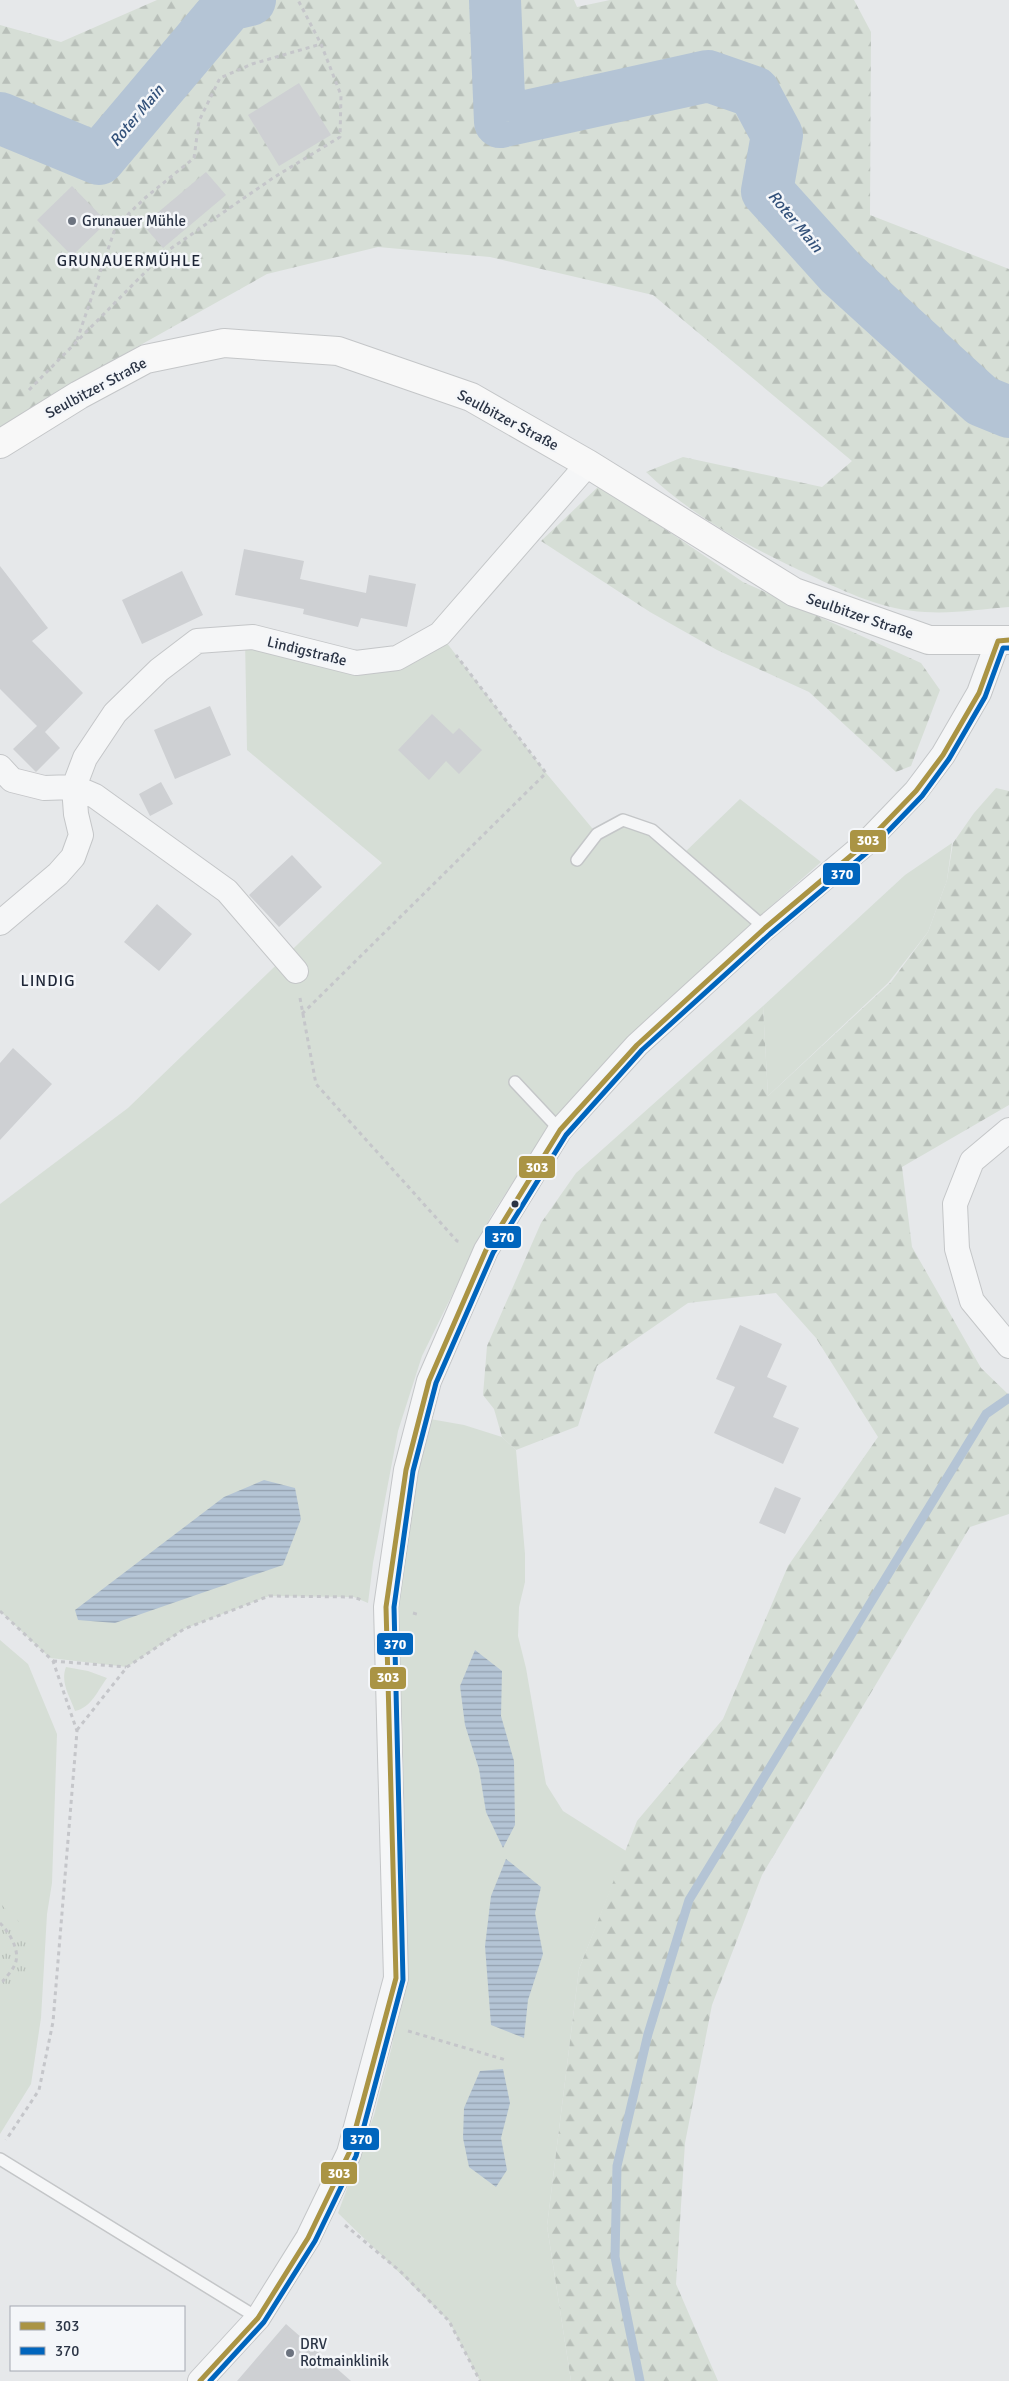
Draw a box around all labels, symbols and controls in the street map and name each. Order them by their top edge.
water label: Roter Main [105,80,169,151]
water label: Roter Main [764,187,828,258]
place label: Grunauer Mühle [82,212,186,230]
marker: Grunauer Mühle [66,215,78,227]
district label: GRUNAUERMÜHLE [57,251,201,271]
street label: Seulbitzer Straße [42,354,150,422]
street label: Seulbitzer Straße [454,386,562,454]
street label: Seulbitzer Straße [804,589,916,643]
street label: Lindigstraße [265,632,349,670]
line badge: 303 [849,829,887,853]
text: 303 [857,832,879,849]
line badge: 370 [822,862,861,886]
text: 370 [831,866,854,883]
district label: LINDIG [20,971,76,991]
line badge: 303 [518,1155,556,1179]
text: 303 [526,1159,548,1176]
unlabelled marker [510,1199,520,1209]
line badge: 370 [484,1225,522,1249]
text: 370 [492,1229,515,1246]
line badge: 370 [376,1632,414,1656]
text: 370 [384,1636,407,1653]
line badge: 303 [369,1666,407,1690]
text: 303 [377,1669,399,1686]
line badge: 370 [342,2127,380,2151]
text: 370 [350,2131,373,2148]
line badge: 303 [320,2161,358,2185]
text: 303 [328,2165,350,2182]
legend [10,2306,185,2371]
text: 303 [55,2317,79,2335]
place label: DRV Rotmainklinik [300,2335,389,2370]
text: 370 [55,2342,79,2360]
marker: DRV Rotmainklinik [284,2347,296,2359]

